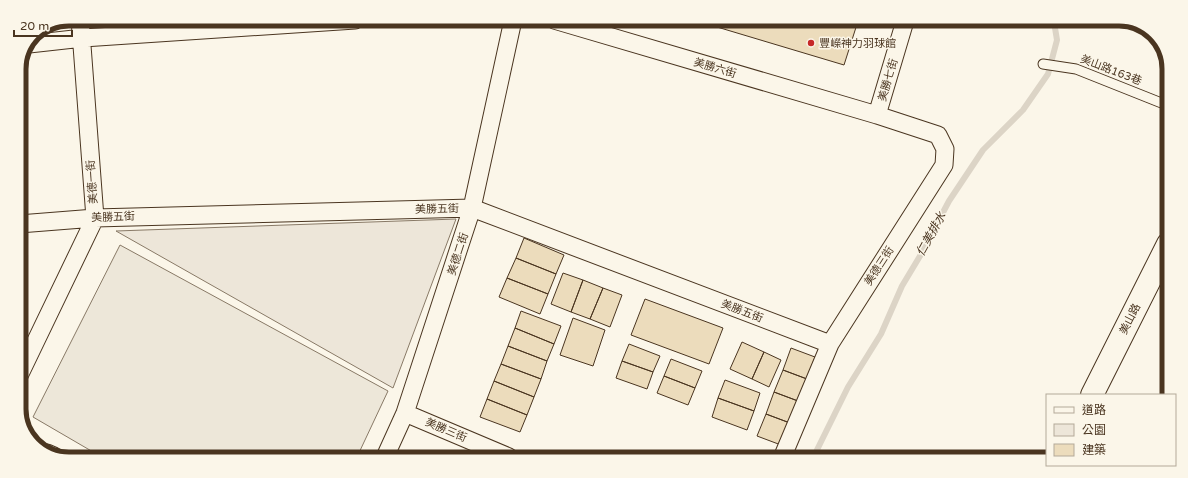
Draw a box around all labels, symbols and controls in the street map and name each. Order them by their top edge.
scale bar [14,12,72,38]
text: 20 m [20,19,49,33]
place label: 豐嶸神力羽球館 [819,37,896,50]
marker: 豐嶸神力羽球館 [806,38,816,48]
street label: 美山路163巷 [1078,52,1144,88]
street label: 美勝六街 [692,56,738,80]
street label: 美勝七街 [876,57,900,103]
street label: 美德一街 [84,160,100,204]
street label: 美勝五街 [415,202,459,216]
water label: 仁美排水 [913,209,949,258]
street label: 美勝五街 [91,210,135,224]
street label: 美德二街 [445,231,471,277]
street label: 美德三街 [862,244,896,288]
street label: 美勝五街 [719,297,765,325]
street label: 美山路 [1117,301,1143,337]
legend [1046,394,1176,466]
text: 道路 [1082,403,1106,417]
street label: 美勝三街 [423,415,469,445]
text: 公園 [1082,423,1106,437]
text: 建築 [1082,443,1106,457]

